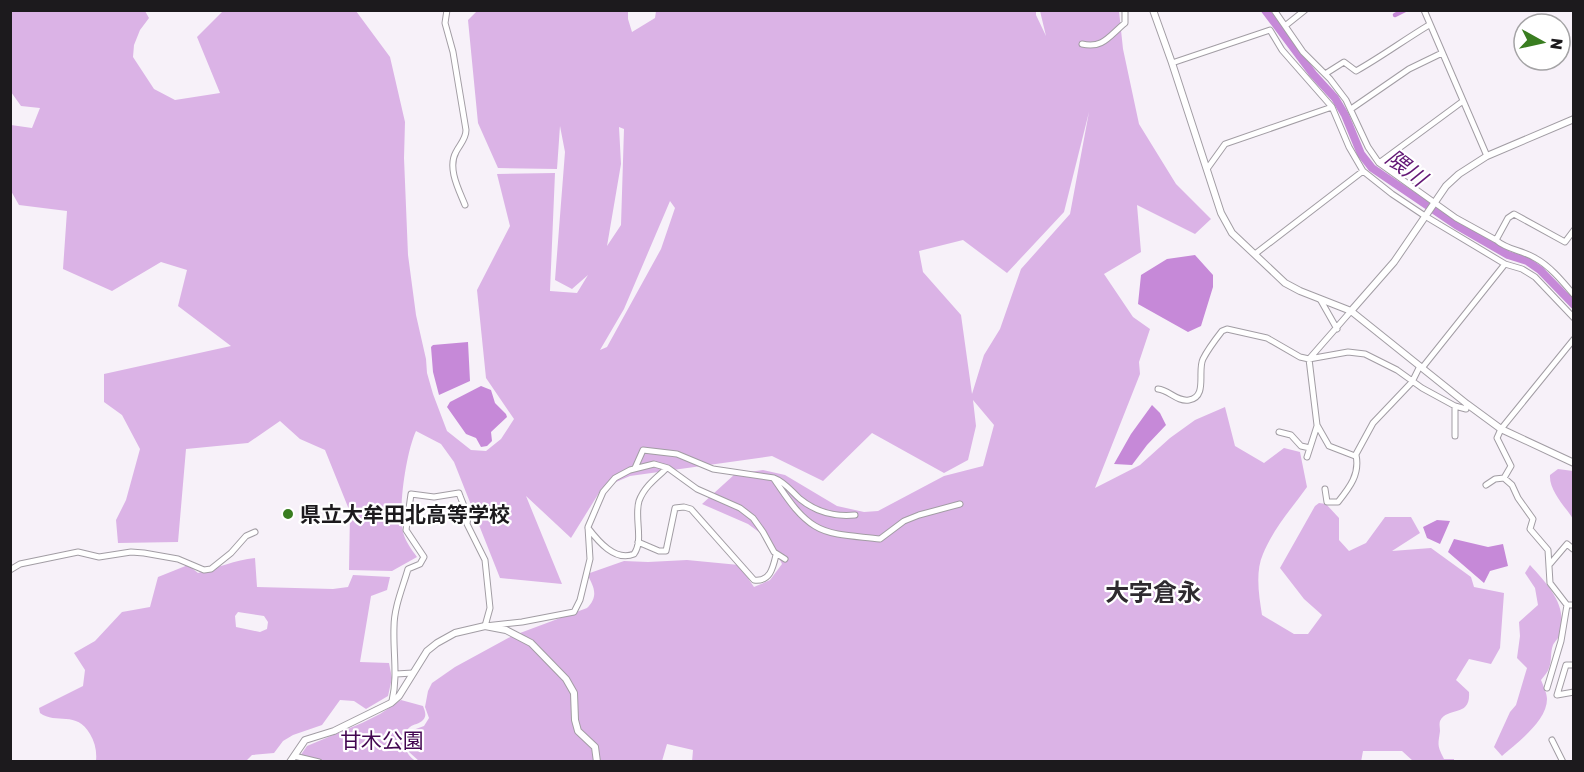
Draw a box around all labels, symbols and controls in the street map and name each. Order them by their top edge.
north arrow [1512,12,1572,72]
text: N [1546,37,1567,51]
water label: 隈川 [1380,144,1433,193]
place label: 県立大牟田北高等学校 [300,502,510,527]
marker: 県立大牟田北高等学校 [281,507,295,521]
district label: 大字倉永 [1105,579,1201,607]
park label: 甘木公園 [340,728,424,753]

